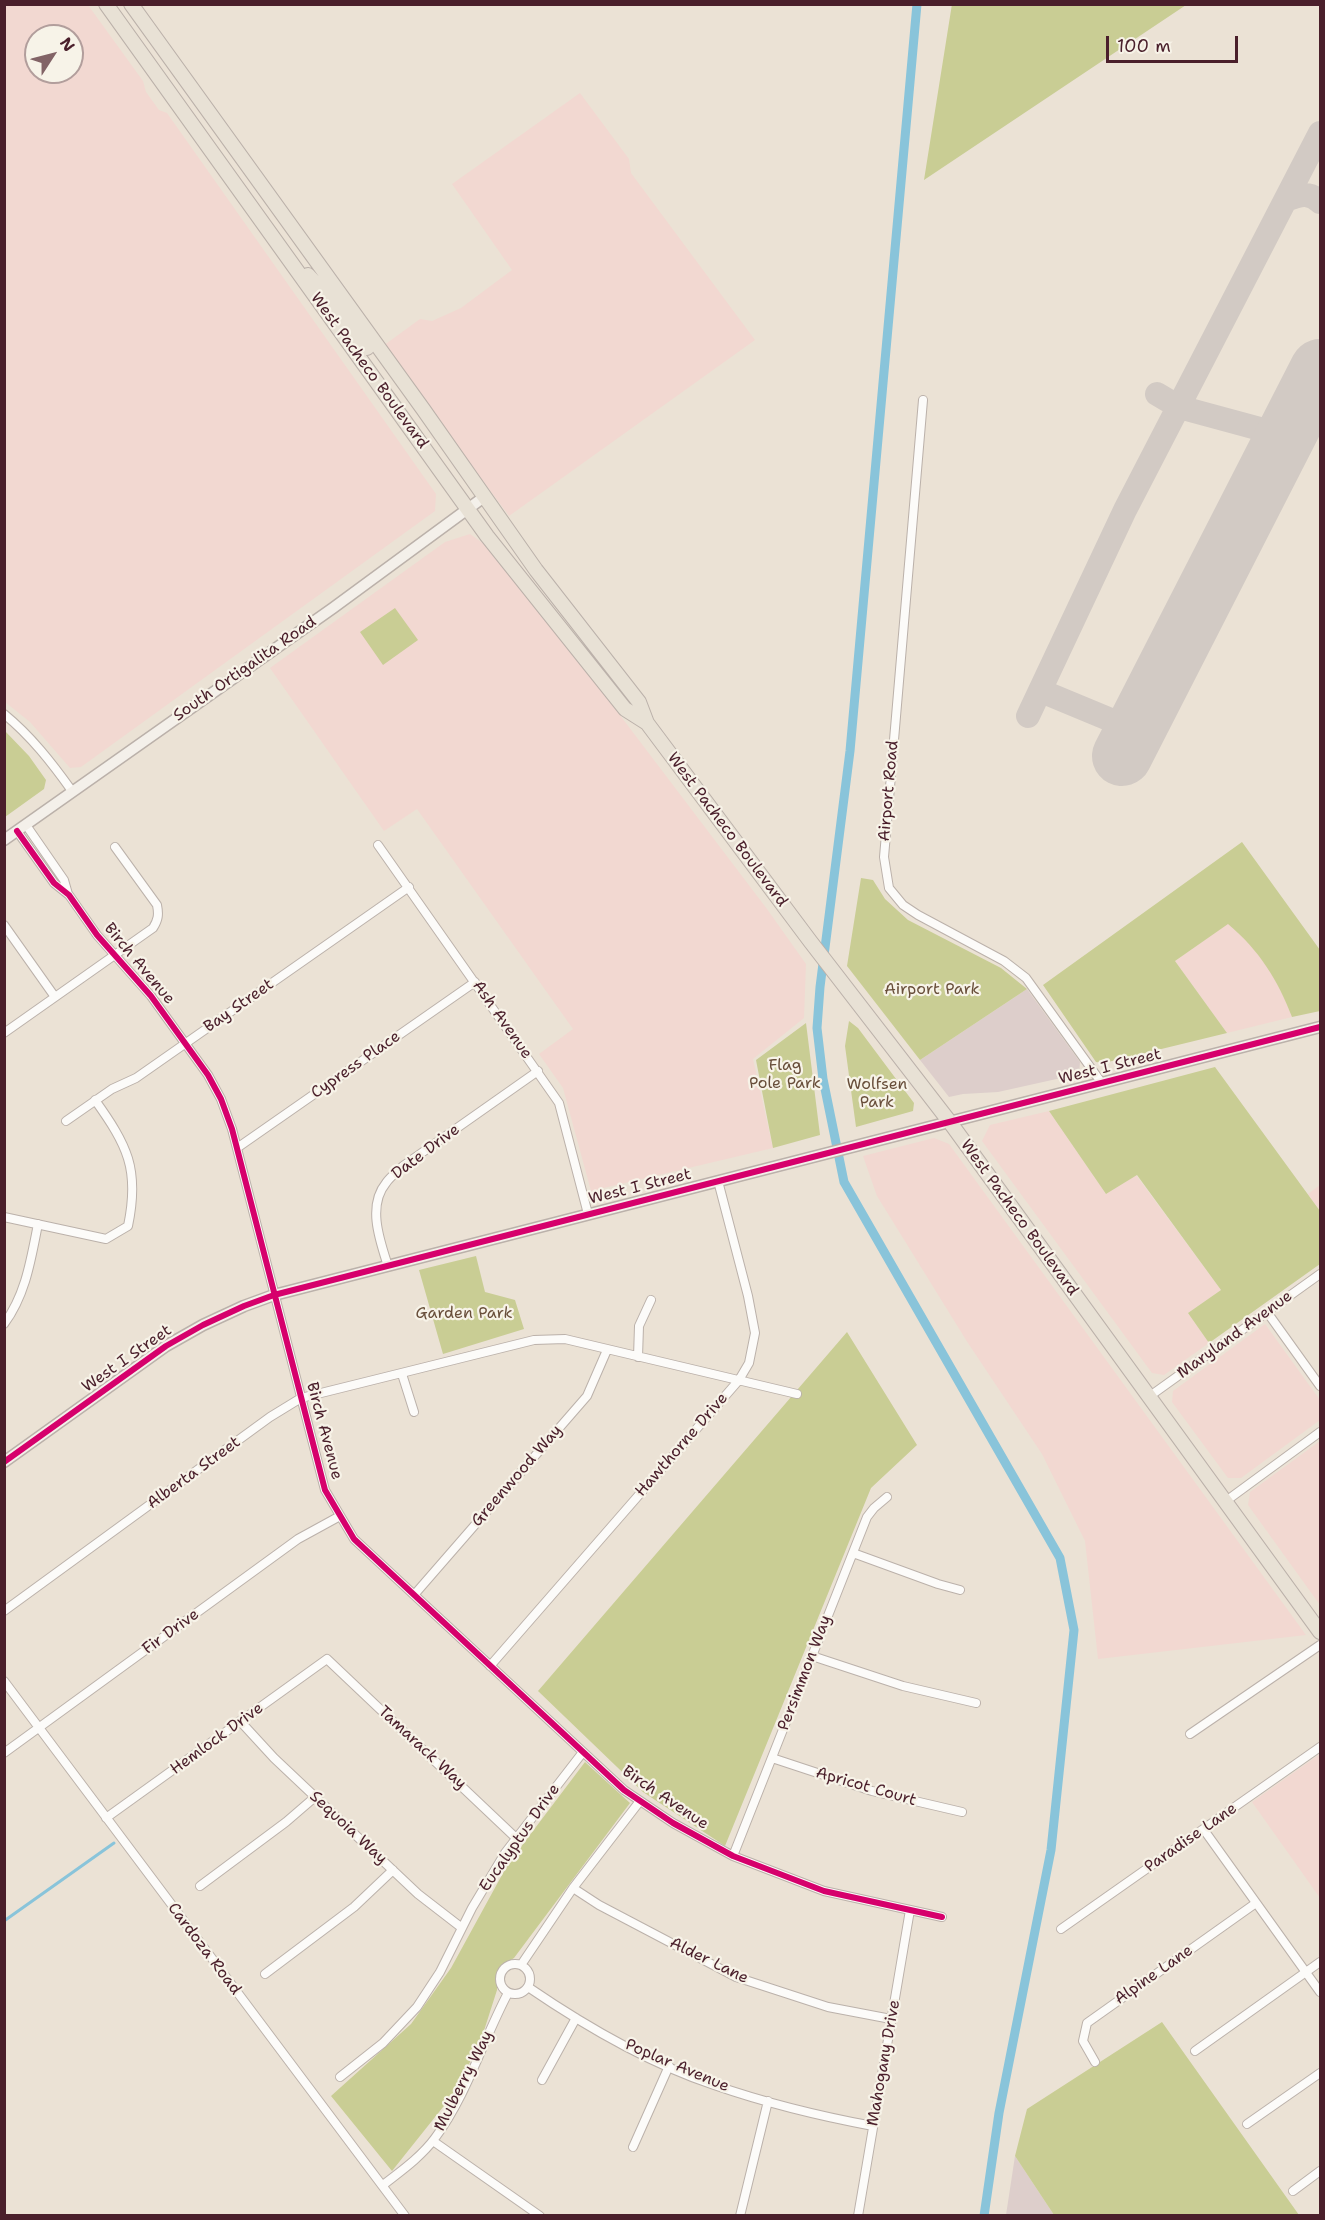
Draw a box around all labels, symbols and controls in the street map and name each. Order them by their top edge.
north arrow [24,24,84,84]
scale bar [1109,24,1241,62]
text: N [55,33,80,56]
text: 100 m [1117,34,1171,58]
street label: West Pacheco Boulevard [306,289,432,453]
street label: South Ortigalita Road [170,612,320,726]
street label: Airport Road [875,740,903,842]
street label: West Pacheco Boulevard [663,749,791,911]
street label: Birch Avenue [99,919,179,1009]
street label: Bay Street [200,975,278,1037]
street label: Ash Avenue [468,977,536,1063]
park label: Airport Park [884,980,980,1000]
street label: Cypress Place [308,1027,404,1103]
street label: West I Street [1057,1045,1163,1089]
park label: Flag Pole Park [749,1056,821,1094]
park label: Wolfsen Park [847,1075,907,1113]
street label: Date Drive [388,1120,464,1184]
street label: West Pacheco Boulevard [956,1136,1082,1300]
street label: West I Street [587,1165,693,1209]
street label: Maryland Avenue [1174,1287,1296,1383]
park label: Garden Park [415,1304,513,1324]
street label: West I Street [79,1321,175,1397]
street label: Birch Avenue [302,1380,346,1482]
street label: Hawthorne Drive [632,1389,732,1501]
street label: Greenwood Way [468,1421,566,1531]
street label: Alberta Street [144,1433,244,1513]
street label: Fir Drive [139,1605,203,1659]
street label: Persimmon Way [774,1613,836,1733]
street label: Hemlock Drive [167,1699,267,1779]
street label: Tamarack Way [374,1702,470,1794]
street label: Birch Avenue [618,1762,712,1834]
street label: Apricot Court [813,1763,919,1811]
street label: Eucalyptus Drive [476,1780,564,1896]
street label: Sequoia Way [305,1787,391,1869]
street label: Paradise Lane [1141,1799,1241,1877]
street label: Cardoza Road [163,1899,245,1999]
street label: Alder Lane [666,1934,752,1988]
street label: Alpine Lane [1111,1941,1197,2009]
street label: Mahogany Drive [863,1998,905,2128]
street label: Mulberry Way [430,2028,498,2134]
street label: Poplar Avenue [622,2035,732,2097]

